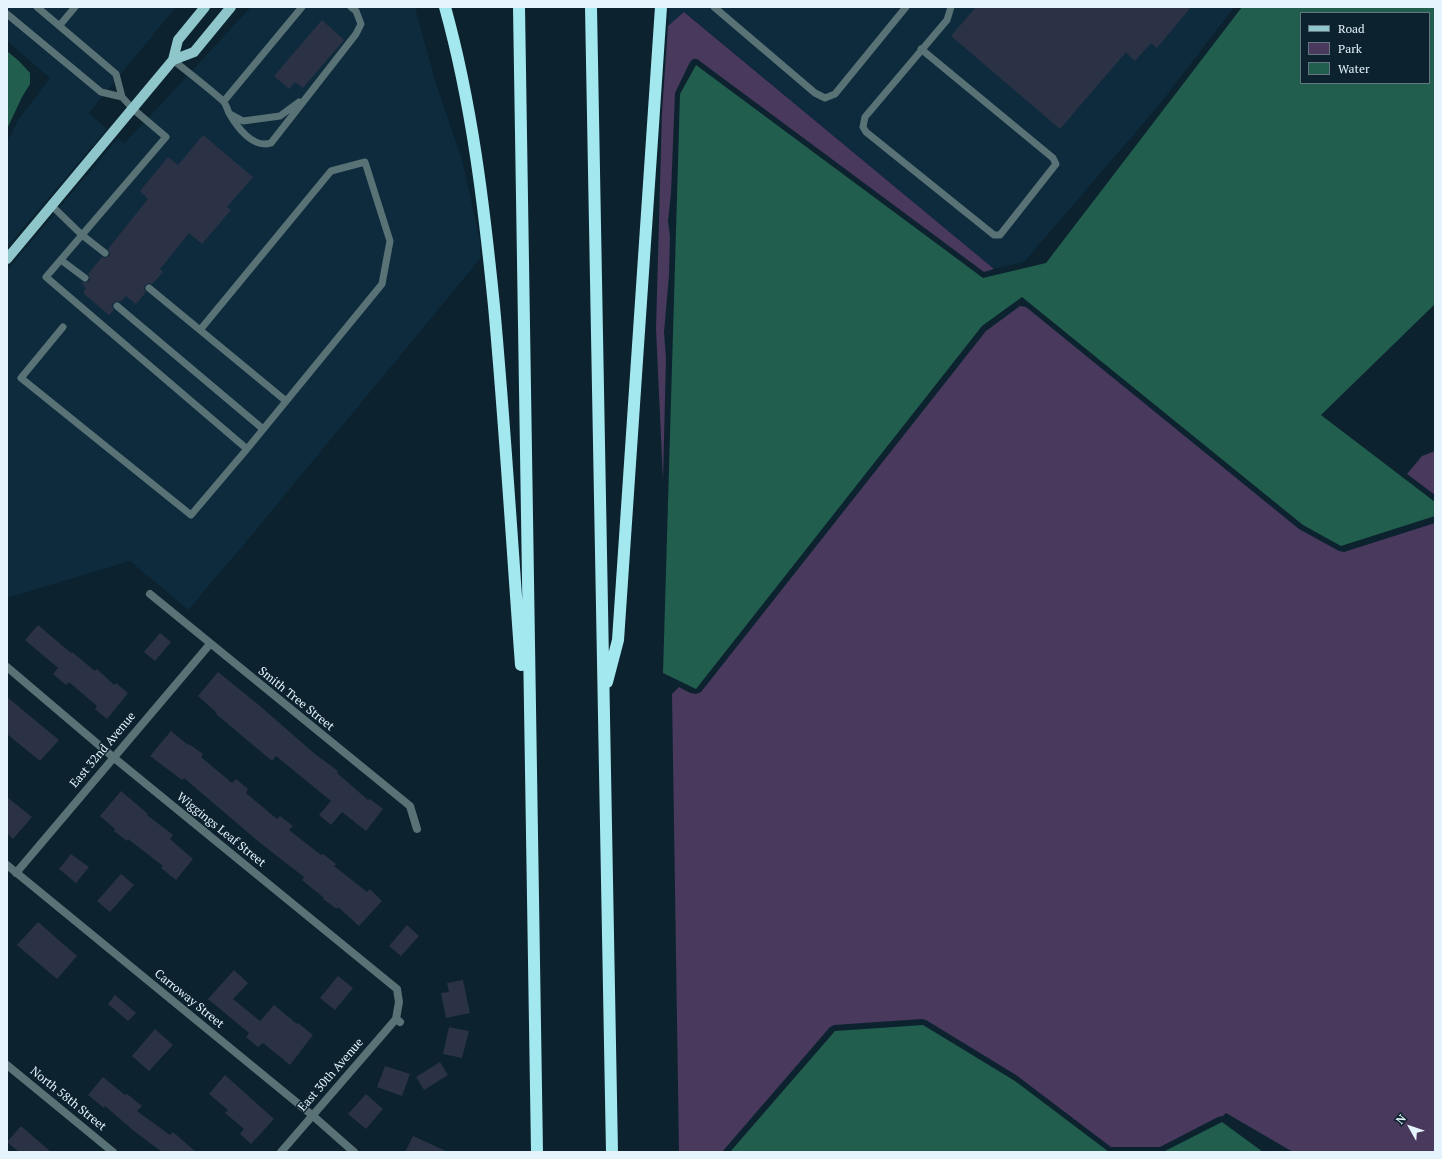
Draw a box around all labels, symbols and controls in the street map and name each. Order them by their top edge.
legend [1300,12,1430,84]
text: Road [1338,21,1365,36]
text: Park [1338,41,1362,56]
text: Water [1338,61,1370,76]
street label: Smith Tree Street [255,664,337,734]
street label: East 32nd Avenue [67,709,139,791]
street label: Wiggings Leaf Street [174,790,268,870]
street label: Carroway Street [151,967,227,1031]
street label: East 30th Avenue [295,1036,367,1114]
street label: North 58th Street [27,1064,109,1134]
north arrow [1390,1107,1430,1147]
text: N [1393,1112,1409,1127]

